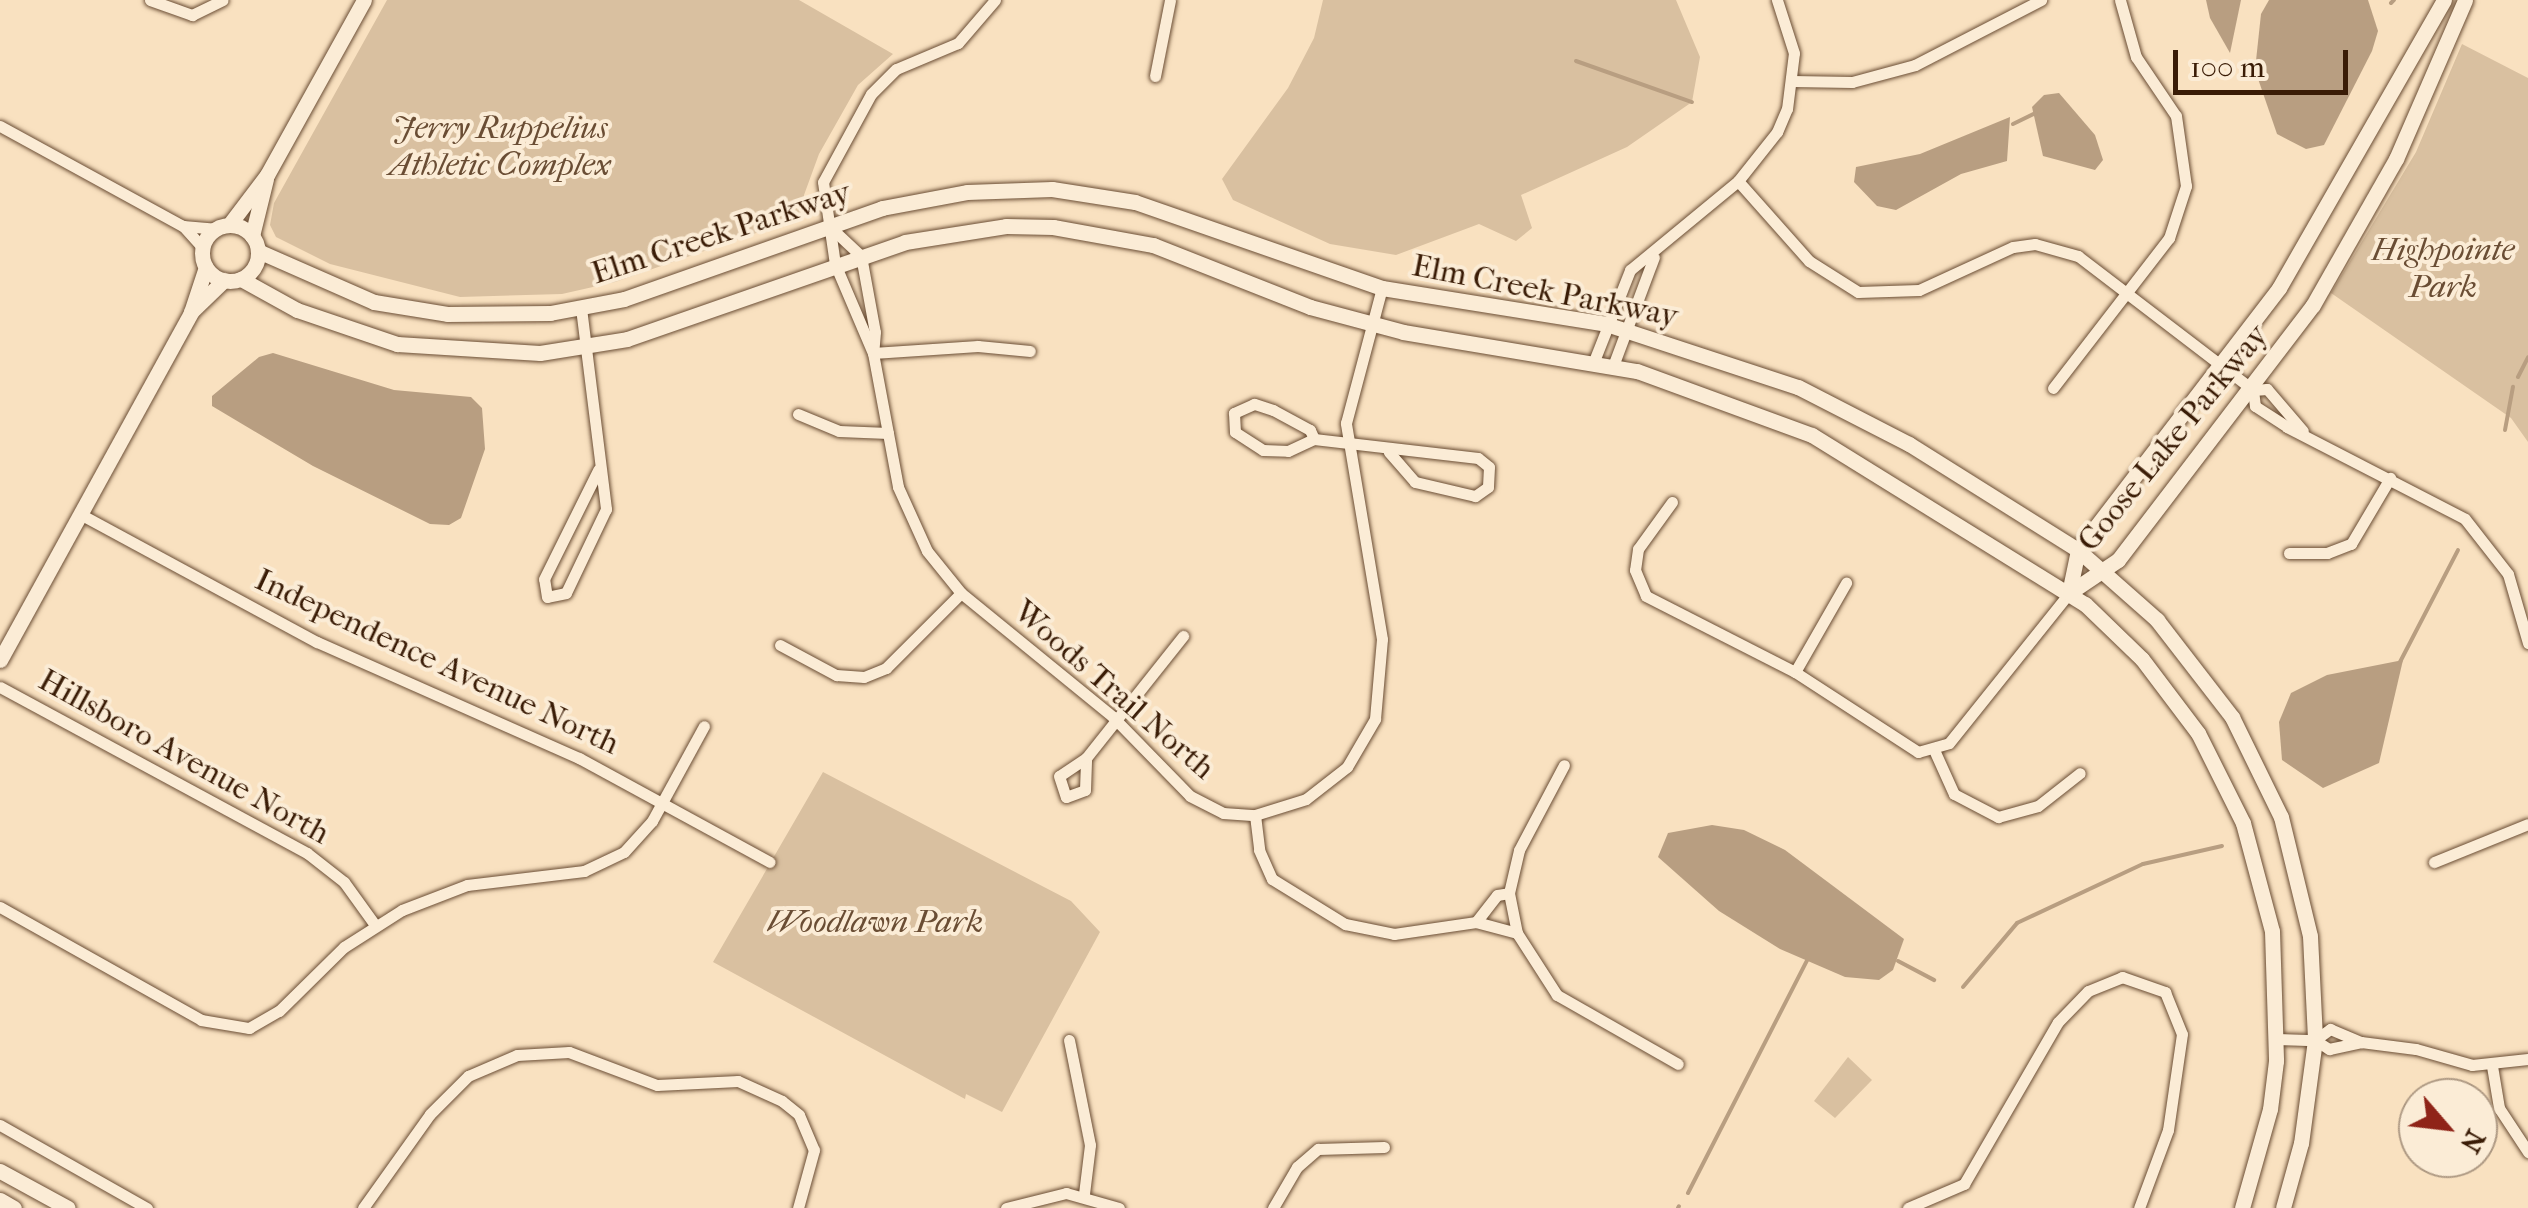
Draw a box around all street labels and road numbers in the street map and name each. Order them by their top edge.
street label: Elm Creek Parkway [587,173,855,293]
street label: Elm Creek Parkway [1409,246,1681,336]
street label: Goose Lake Parkway [2070,317,2276,559]
street label: Independence Avenue North [249,561,625,763]
street label: Woods Trail North [1006,592,1222,788]
street label: Hillsboro Avenue North [32,661,336,853]

